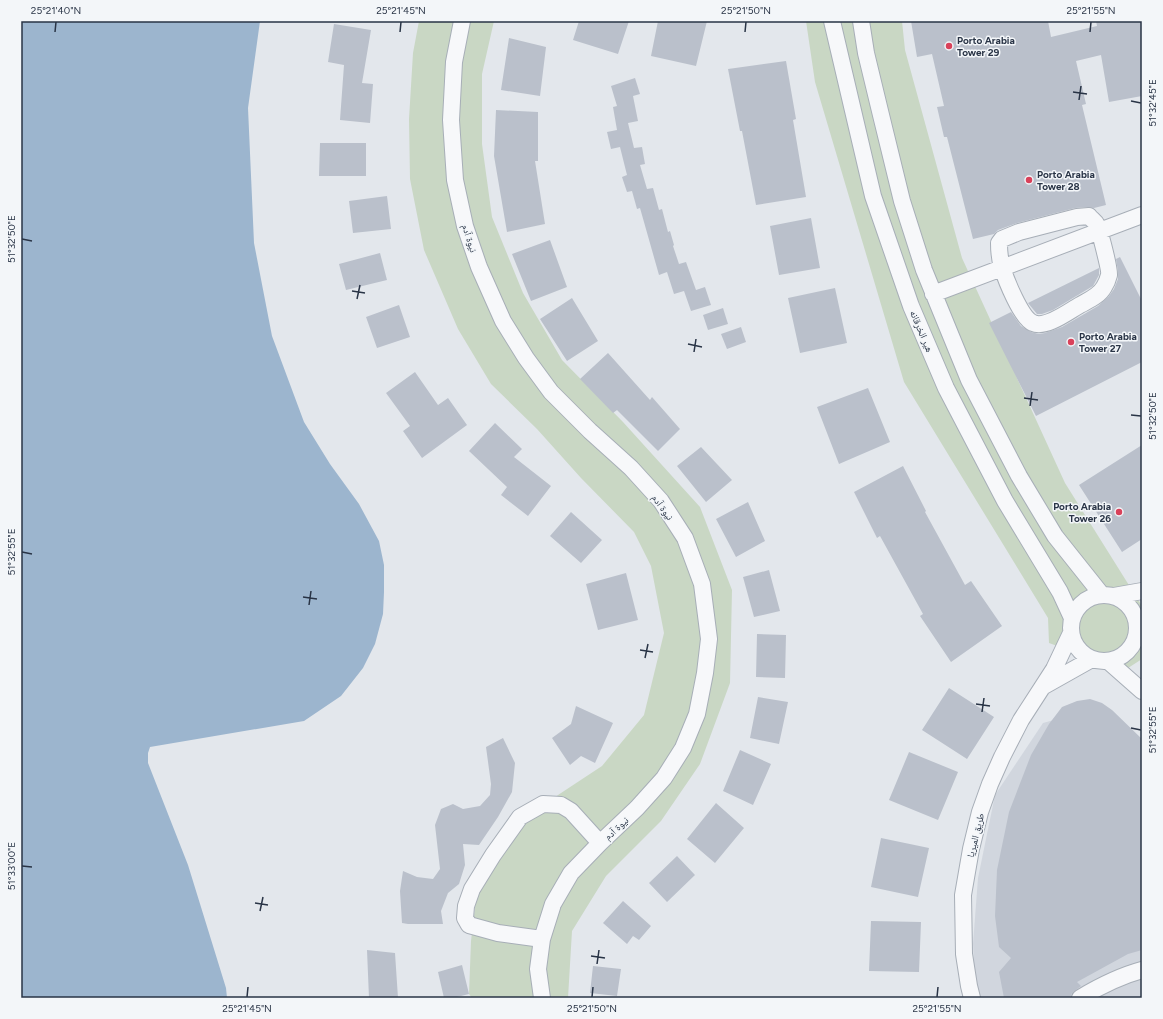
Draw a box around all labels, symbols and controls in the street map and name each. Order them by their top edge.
text: 25°21'40"N [31,4,81,17]
text: 25°21'45"N [376,4,426,17]
text: 25°21'50"N [721,4,771,17]
text: 25°21'55"N [1066,4,1116,17]
place label: Porto Arabia Tower 29 [957,34,1015,59]
marker: Porto Arabia Tower 29 [944,41,954,51]
text: 51°32'45"E [1146,79,1159,127]
place label: Porto Arabia Tower 28 [1037,168,1095,193]
marker: Porto Arabia Tower 28 [1024,175,1034,185]
text: 51°32'50"E [5,215,18,263]
street label: نيوة آدم [458,222,480,254]
street label: هير الخرقانه [907,308,936,354]
place label: Porto Arabia Tower 27 [1079,330,1137,355]
marker: Porto Arabia Tower 27 [1066,337,1076,347]
text: 51°32'50"E [1146,392,1159,440]
street label: نيوة آدم [648,492,677,524]
place label: Porto Arabia Tower 26 [1053,500,1111,525]
marker: Porto Arabia Tower 26 [1114,507,1124,517]
text: 51°32'55"E [5,528,18,576]
text: 51°32'55"E [1146,706,1159,754]
street label: طريق الميريا [964,811,987,859]
street label: نيوة آدم [601,814,632,844]
text: 51°33'00"E [5,842,18,890]
text: 25°21'45"N [222,1002,272,1015]
text: 25°21'50"N [567,1002,617,1015]
text: 25°21'55"N [912,1002,962,1015]

